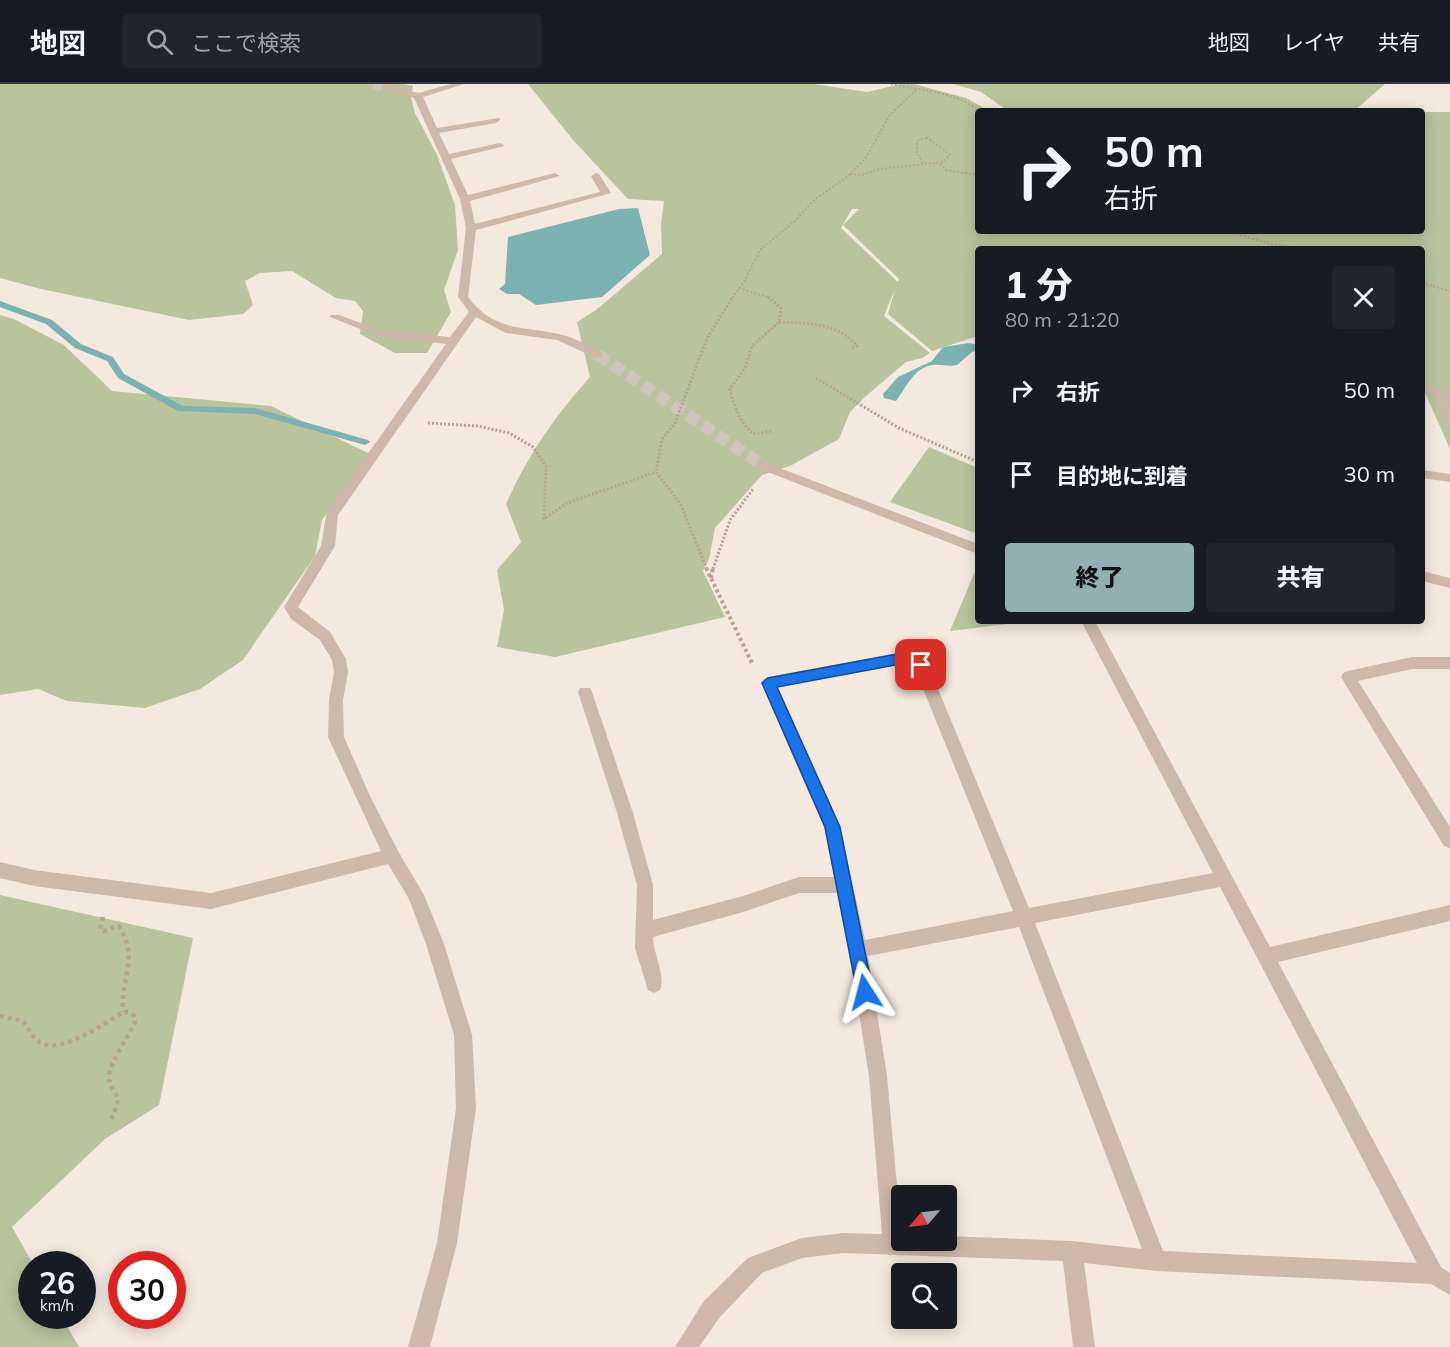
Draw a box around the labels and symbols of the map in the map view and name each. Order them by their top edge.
pin [895,639,946,690]
position arrow [833,960,897,1024]
north arrow [891,1185,957,1251]
speed limit sign: 30 [108,1251,186,1329]

